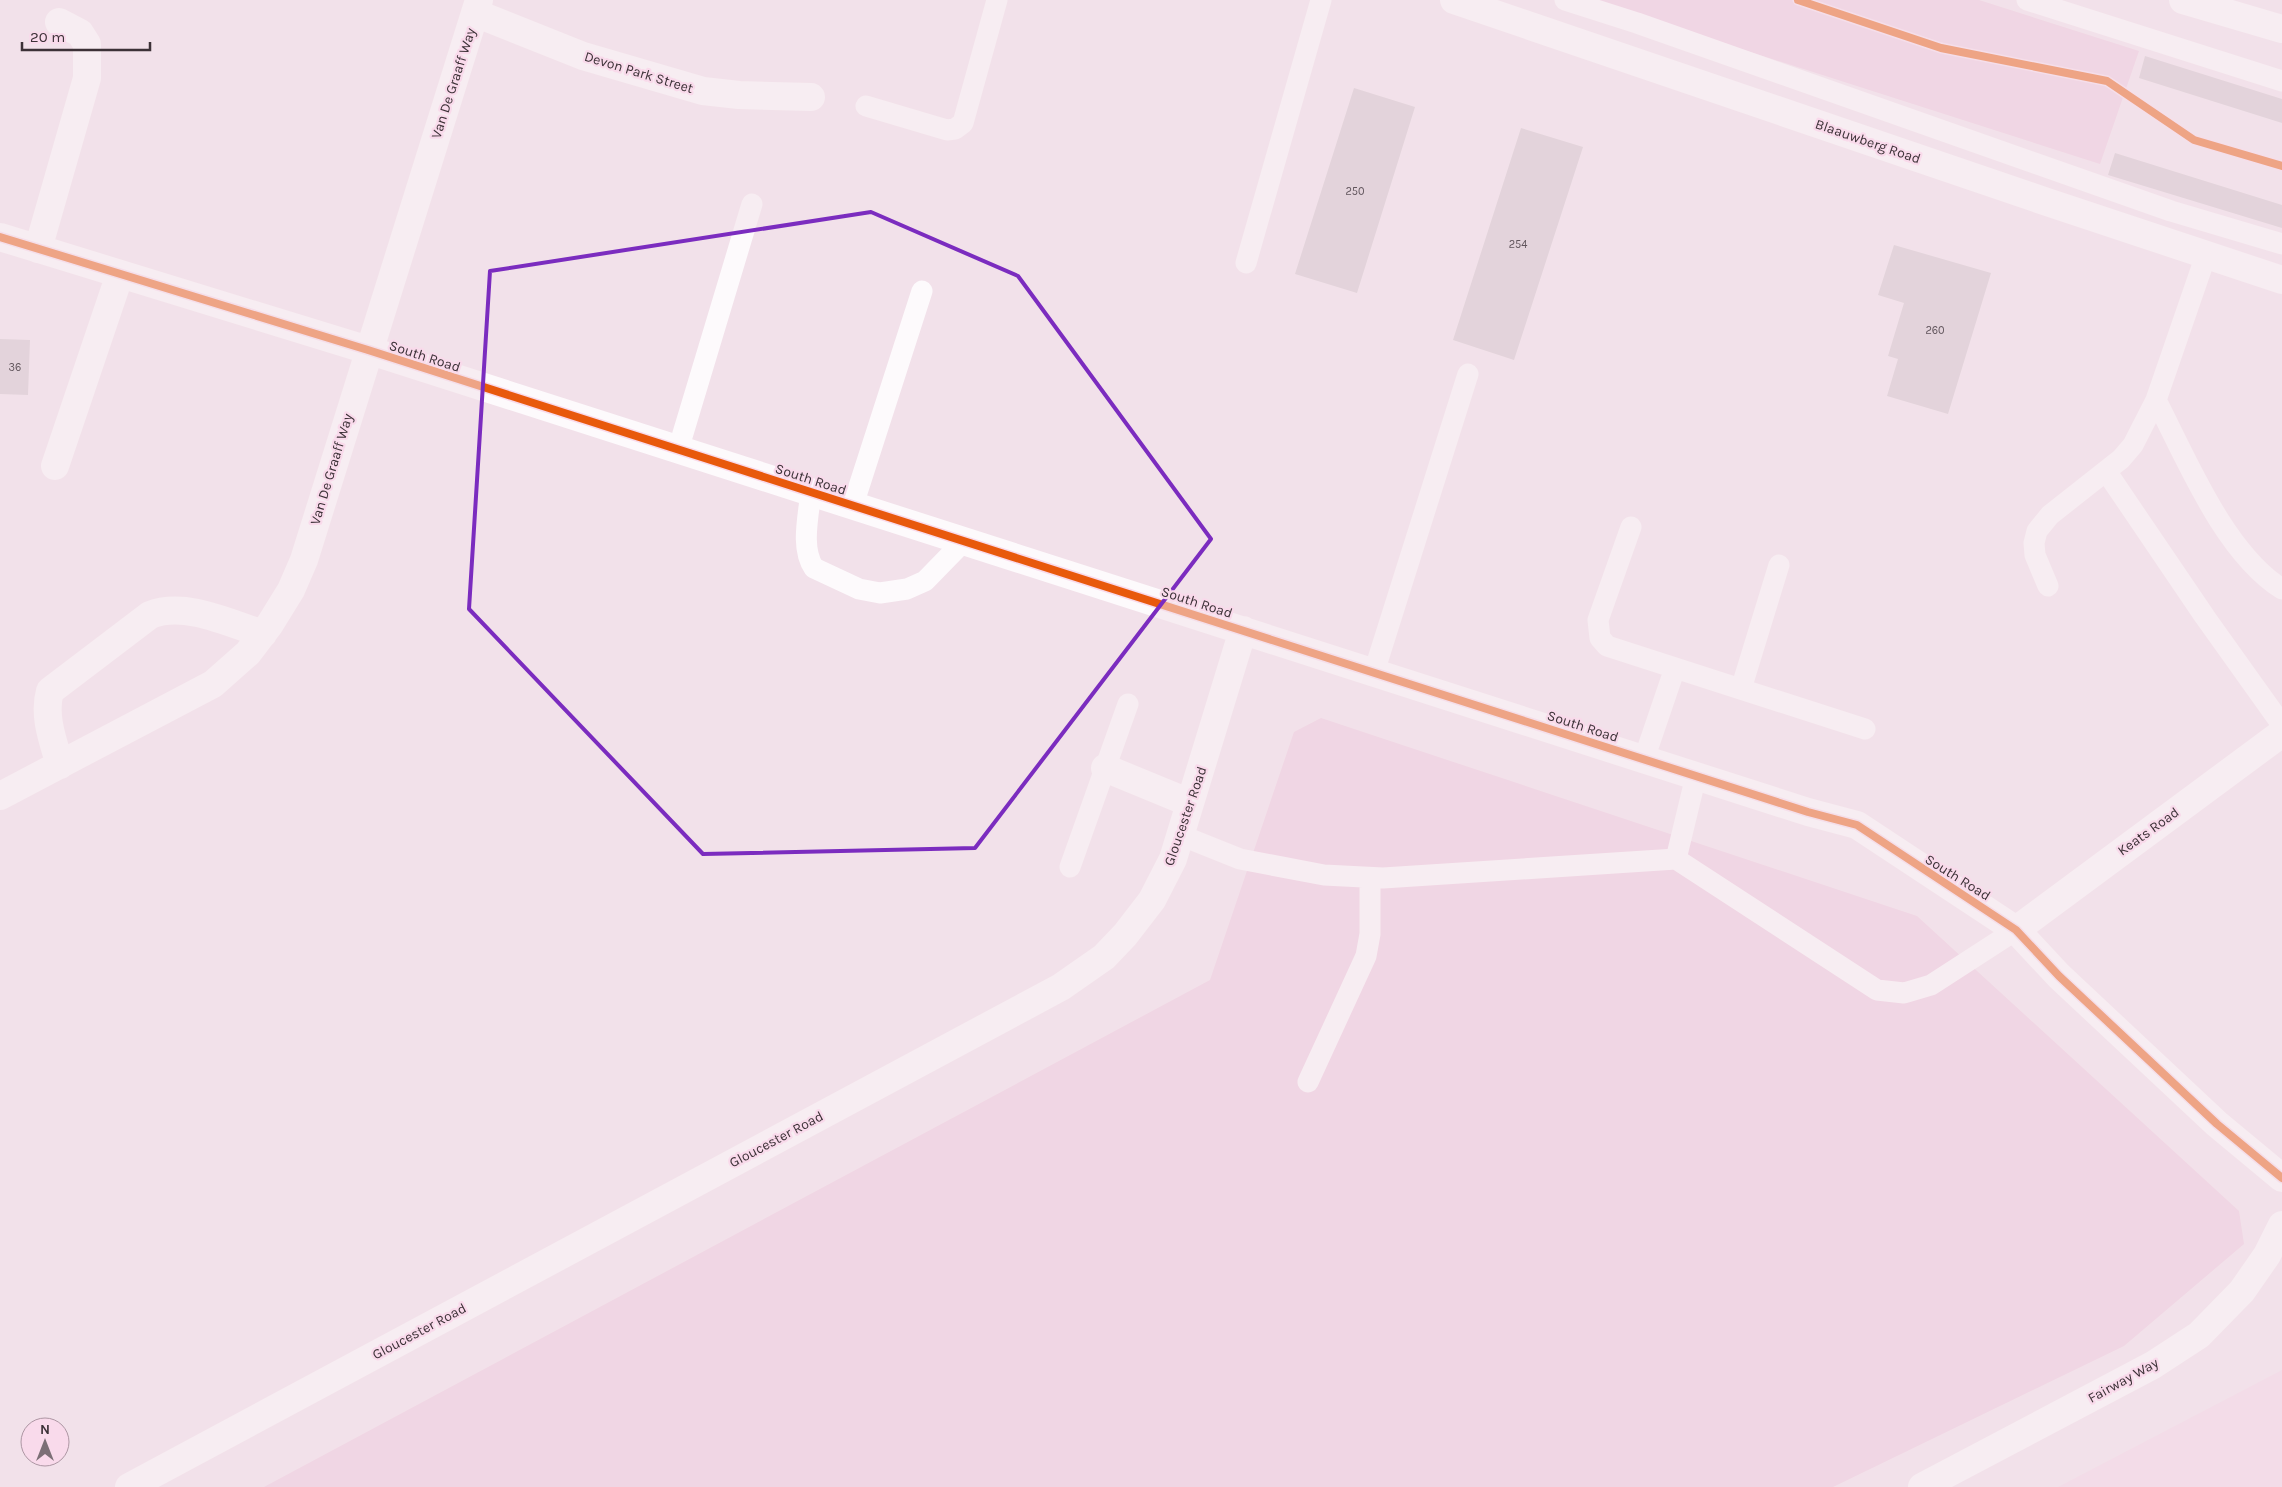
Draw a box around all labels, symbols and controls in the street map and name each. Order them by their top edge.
scale bar [22,20,150,52]
street label: Van De Graaff Way [428,25,480,141]
text: 20 m [30,28,65,46]
street label: Devon Park Street [582,48,695,97]
street label: Blaauwberg Road [1813,115,1923,167]
house number: 250 [1345,185,1365,198]
house number: 254 [1509,238,1527,251]
house number: 260 [1925,324,1945,337]
street label: South Road [387,337,463,376]
house number: 36 [9,361,21,374]
street label: Van De Graaff Way [306,411,357,527]
street label: South Road [773,460,849,499]
street label: South Road [1159,583,1235,622]
street label: South Road [1545,707,1621,746]
street label: Gloucester Road [1161,764,1210,868]
street label: Keats Road [2114,803,2182,859]
street label: South Road [1922,851,1994,904]
street label: Gloucester Road [726,1108,826,1171]
street label: Gloucester Road [369,1300,469,1363]
street label: Fairway Way [2085,1354,2162,1407]
north arrow [20,1417,70,1467]
text: N [40,1421,50,1438]

